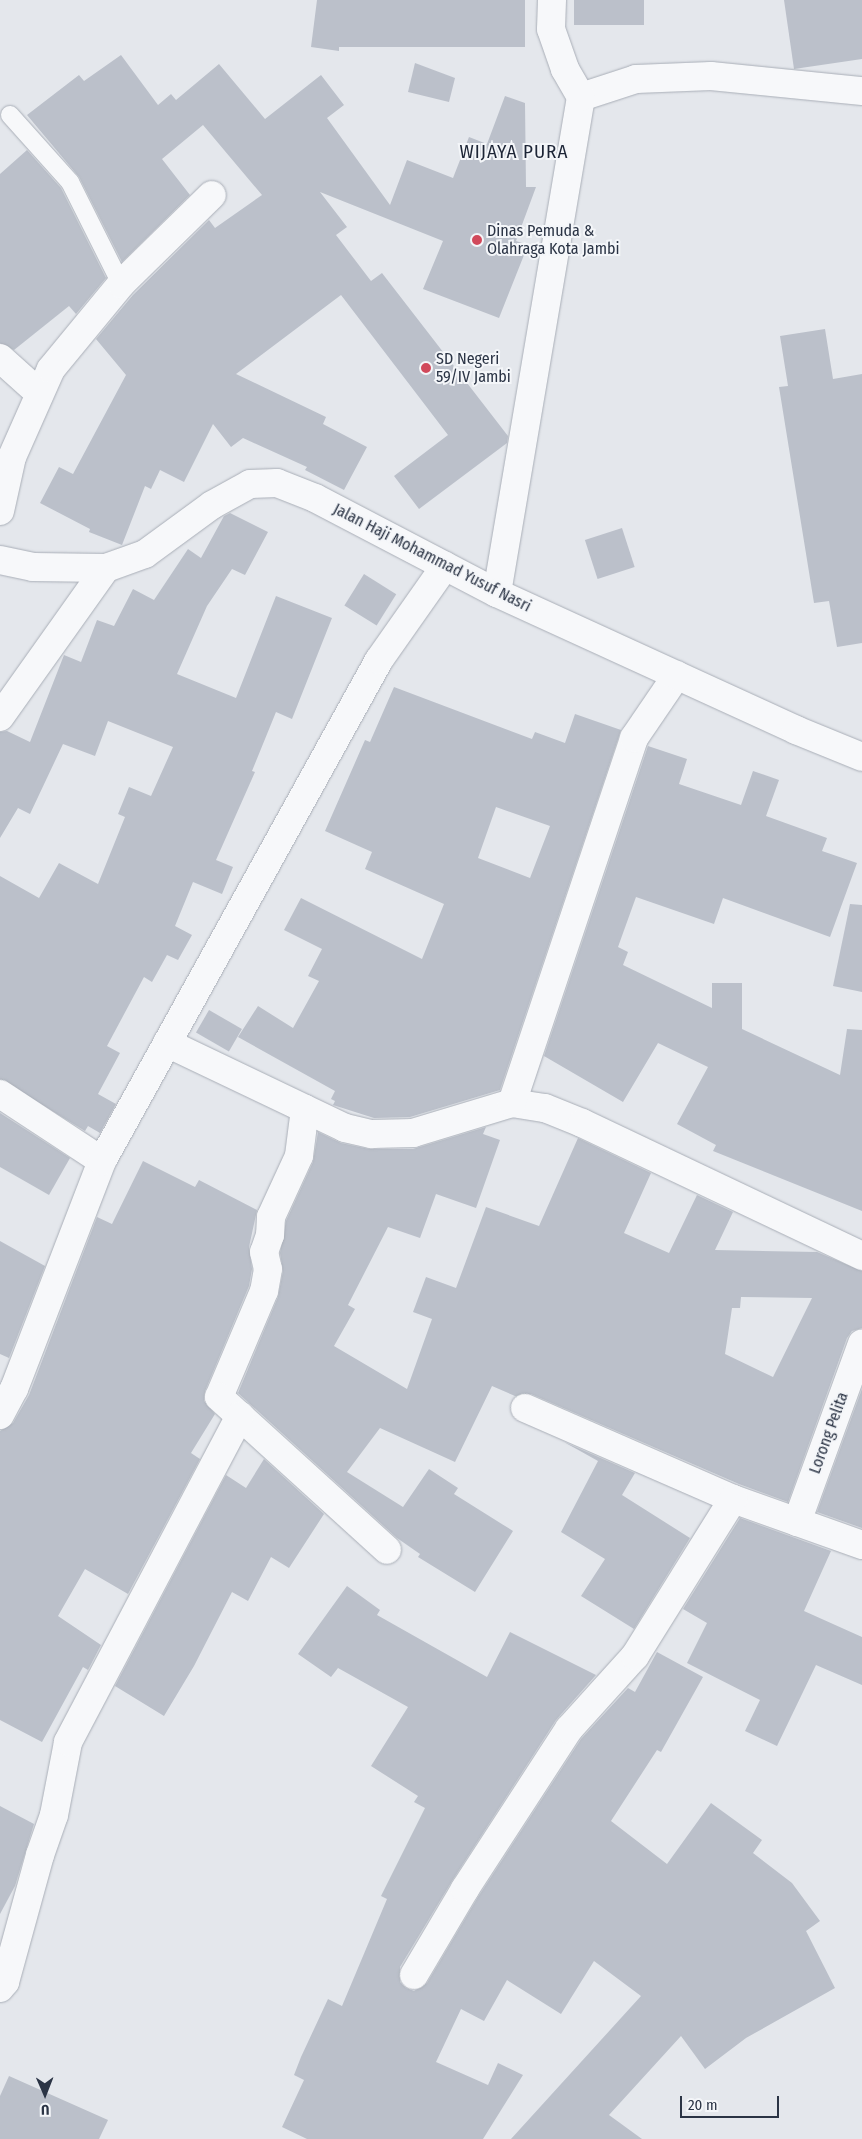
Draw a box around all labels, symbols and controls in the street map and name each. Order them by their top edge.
district label: WIJAYA PURA [458,141,570,163]
place label: Dinas Pemuda & Olahraga Kota Jambi [487,221,619,259]
marker: Dinas Pemuda & Olahraga Kota Jambi [471,234,483,246]
place label: SD Negeri 59/IV Jambi [436,349,511,387]
marker: SD Negeri 59/IV Jambi [420,362,432,374]
street label: Jalan Haji Mohammad Yusuf Nasri [330,500,534,616]
street label: Lorong Pelita [805,1390,853,1476]
north arrow [20,2069,70,2119]
scale bar [682,2086,781,2118]
text: 20 m [688,2096,718,2114]
text: U [41,2101,50,2118]

